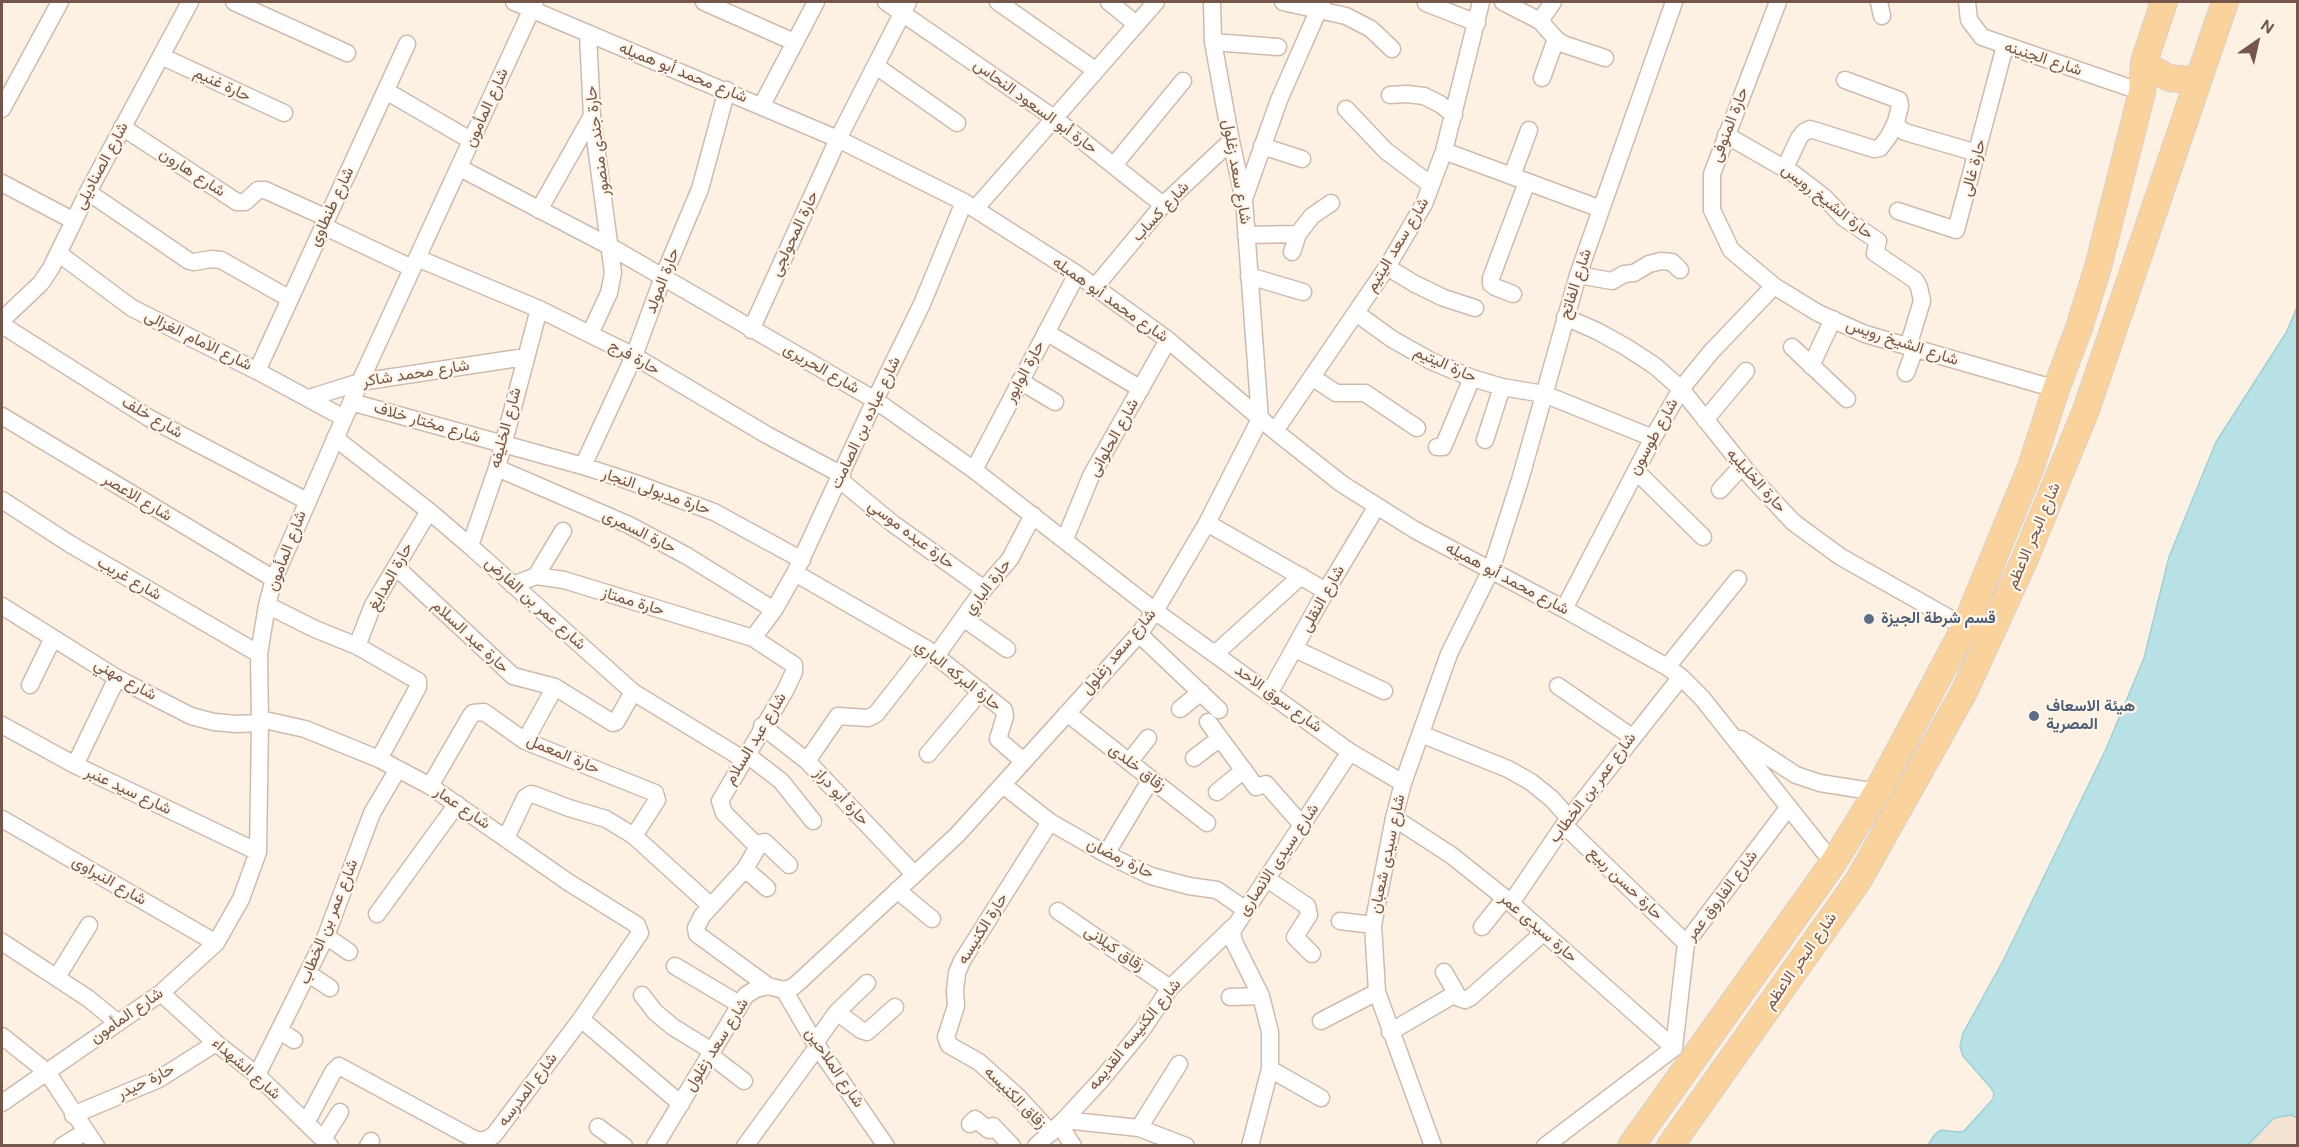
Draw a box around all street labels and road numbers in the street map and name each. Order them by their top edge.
street label: شارع الجنينه [2002,37,2084,81]
street label: شارع محمد أبو هميله [616,38,750,108]
street label: حارة أبو السعود النحاس [969,56,1101,158]
street label: حارة غنيم [191,64,253,106]
street label: شارع المأمون [461,65,513,151]
street label: حارة جندى منصور [582,85,614,197]
street label: حارة المنوفى [1707,85,1753,165]
street label: شارع سعد زغلول [1217,118,1255,226]
street label: شارع الصناديلى [71,119,133,213]
street label: حارة غالى [1957,137,1991,199]
street label: شارع هارون [155,145,229,201]
street label: حارة الشيخ رويس [1777,160,1877,244]
street label: شارع طنطاوى [305,164,359,250]
street label: شارع كساب [1128,178,1194,246]
street label: حارة المحولجى [767,188,823,280]
street label: شارع سعد اليتيم [1362,194,1434,296]
street label: حارة المولد [642,246,684,316]
street label: شارع الفاتح [1556,246,1596,322]
street label: شارع محمد أبو هميله [1048,253,1172,347]
street label: شارع الامام الغزالى [141,307,255,375]
street label: شارع الشيخ رويس [1843,316,1961,370]
street label: حارة فرج [605,336,663,380]
street label: حارة الوابور [1001,338,1049,406]
street label: شارع الحريرى [779,339,863,399]
street label: حارة اليتيم [1411,343,1479,387]
street label: شارع عباده بن الصامت [827,354,905,492]
street label: شارع محمد شاكر [361,356,471,392]
street label: شارع الخليفه [486,386,526,470]
street label: شارع خلف [118,393,186,443]
street label: شارع طوسون [1625,395,1683,479]
street label: شارع الحلوانى [1085,396,1143,480]
street label: شارع مختار خلاف [371,399,483,447]
street label: حارة الخليليه [1722,445,1790,517]
street label: حارة مدبولى النجار [599,464,713,520]
street label: شارع الاعصر [99,470,175,526]
street label: شارع البحر الاعظم [2003,480,2065,592]
street label: حارة عبده موسي [864,496,958,574]
street label: حارة السمرى [599,506,679,558]
street label: شارع المأمون [263,508,311,594]
street label: شارع محمد أبو هميله [1442,538,1572,620]
street label: حارة المدابغ [364,540,418,614]
street label: شارع غريب [94,553,164,605]
street label: شارع عمر بن الفارض [480,554,590,654]
street label: حارة الباري [960,555,1016,619]
street label: شارع النقلى [1297,562,1349,636]
street label: حارة ممتاز [599,583,667,621]
street label: حارة عبد السلام [427,596,513,678]
street label: شارع سعد زغلول [1078,605,1160,699]
street label: حارة البركه الباري [911,636,1005,716]
street label: شارع مهني [90,655,160,705]
street label: شارع سوق الاحد [1230,661,1326,737]
street label: شارع عبد السلام [721,689,791,789]
street label: شارع عمر بن الخطاب [1545,729,1641,847]
street label: حارة المعمل [524,731,602,779]
street label: زقاق خلدى [1105,740,1169,796]
street label: شارع سيد عنبر [82,763,174,819]
street label: حارة أبو دراز [809,764,873,830]
street label: شارع عمار [430,782,494,834]
street label: شارع سيدى شعبان [1366,793,1410,915]
street label: شارع سيدى الانصارى [1234,800,1324,920]
street label: حارة رمضان [1083,835,1157,883]
street label: حارة حسن ربيع [1583,843,1667,925]
street label: شارع الفاروق عمر [1682,847,1762,945]
street label: شارع النبراوى [68,852,150,910]
street label: شارع عمر بن الخطاب [295,857,363,987]
street label: حارة سيدى عمر [1495,889,1581,967]
street label: حارة الكنيسه [954,890,1012,968]
street label: شارع البحر الاعظم [1761,909,1841,1013]
street label: زقاق كيلانى [1080,922,1148,976]
street label: شارع الكنيسه القديمه [1084,976,1186,1094]
street label: شارع المأمون [87,984,167,1048]
street label: شارع سعد زغلول [681,995,753,1095]
street label: شارع الملاحين [800,1024,868,1112]
street label: شارع الشهداء [208,1034,284,1104]
street label: شارع المدرسه [494,1049,562,1131]
street label: حارة حيدر [114,1060,178,1104]
street label: زقاق الكنيسه [980,1063,1050,1133]

